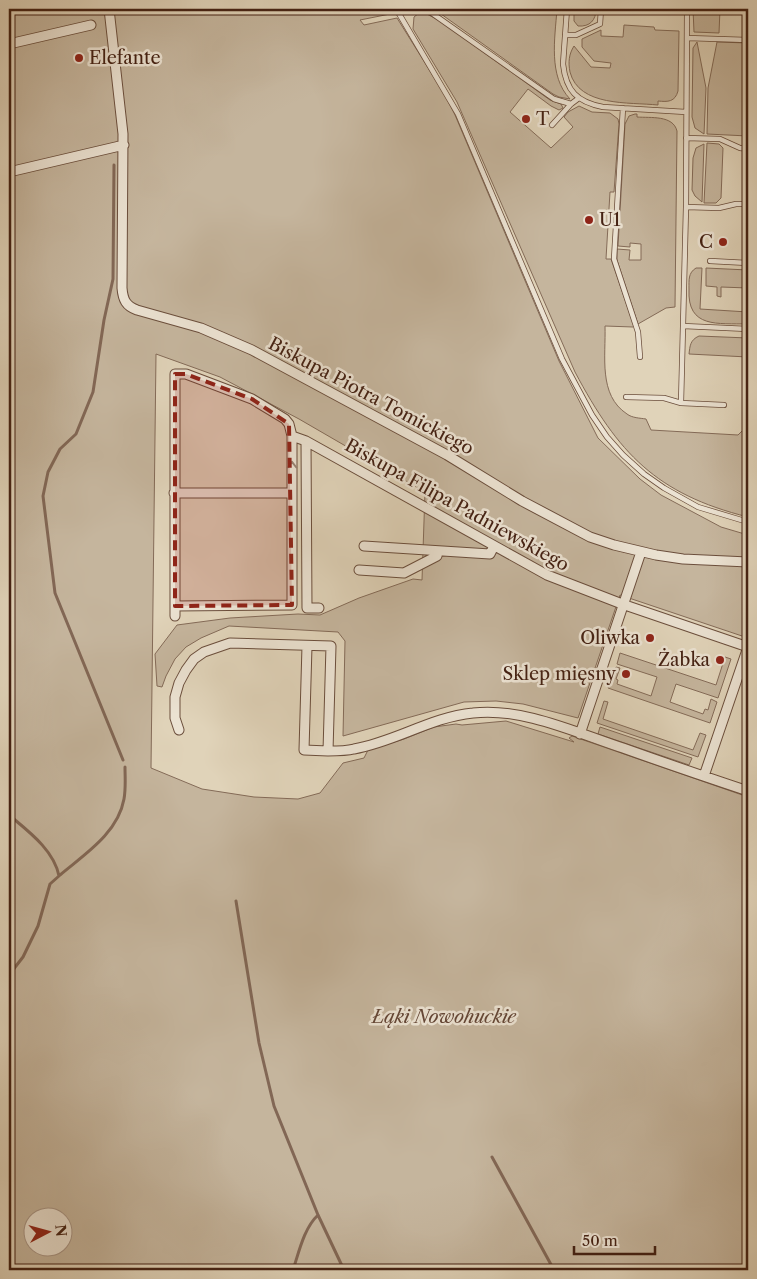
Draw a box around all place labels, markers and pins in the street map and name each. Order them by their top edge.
place label: Elefante [89,47,160,69]
marker: Elefante [73,52,85,64]
place label: T [536,108,550,130]
marker: T [520,113,532,125]
place label: U1 [599,209,621,231]
marker: U1 [583,214,595,226]
place label: C [699,231,713,253]
marker: C [717,236,729,248]
place label: Oliwka [580,627,640,649]
marker: Oliwka [644,632,656,644]
place label: Żabka [658,648,710,671]
marker: Żabka [714,654,726,666]
place label: Sklep mięsny [503,663,617,685]
marker: Sklep mięsny [620,668,632,680]

